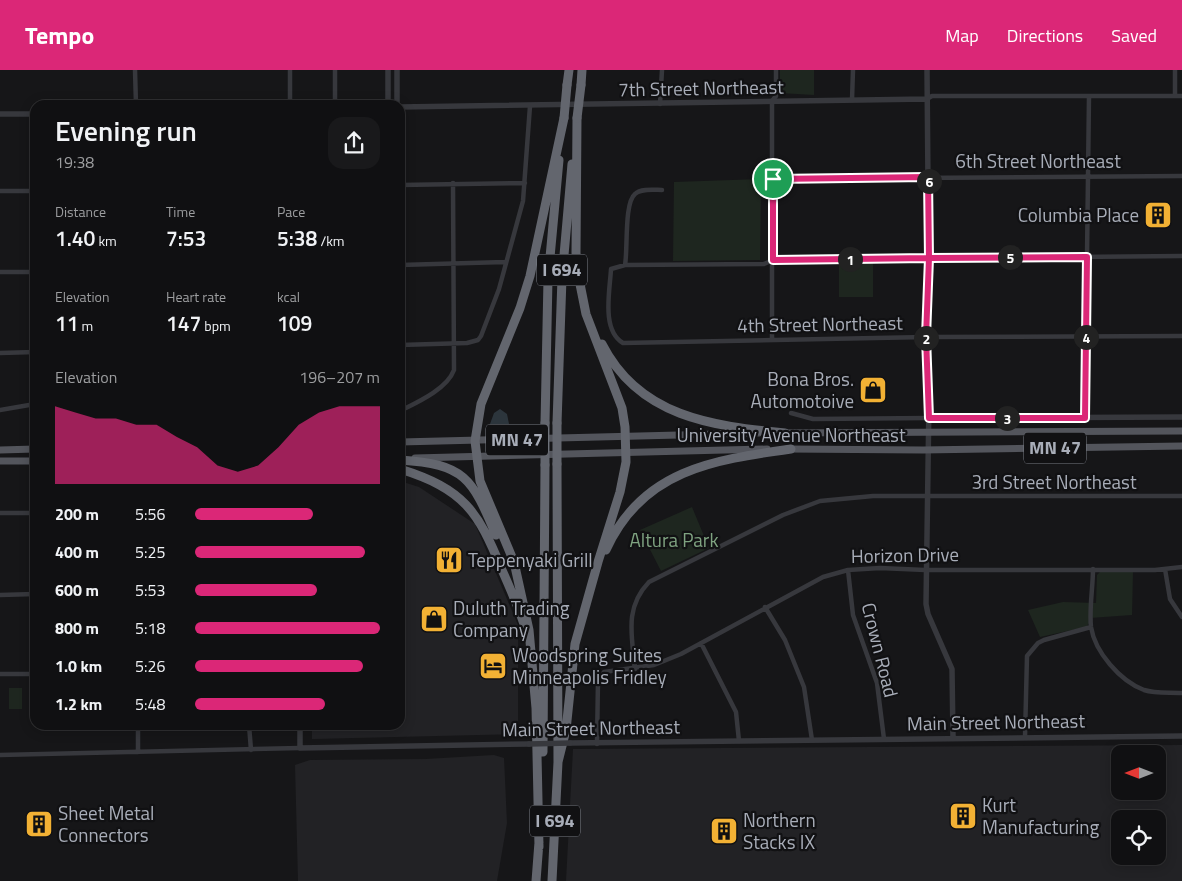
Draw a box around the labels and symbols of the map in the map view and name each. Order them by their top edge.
street label: 7th Street Northeast [618,72,784,103]
street label: 6th Street Northeast [955,146,1121,175]
pin [752,158,794,200]
pin: 6 [916,168,942,194]
place label: Columbia Place [1018,200,1139,229]
building icon: Columbia Place [1143,200,1173,230]
pin: 5 [998,244,1022,270]
pin: 1 [838,246,862,272]
road number: I 694 [537,254,587,286]
street label: 4th Street Northeast [737,308,903,339]
pin: 4 [1074,324,1098,350]
pin: 2 [914,326,938,350]
place label: Bona Bros. Automotoive [751,364,854,415]
shop icon: Bona Bros. Automotoive [858,375,888,405]
pin: 3 [994,406,1020,430]
street label: University Avenue Northeast [676,420,906,449]
road number: MN 47 [486,424,548,456]
road number: MN 47 [1024,432,1086,463]
street label: 3rd Street Northeast [971,467,1137,496]
park label: Altura Park [629,525,719,554]
street label: Horizon Drive [851,539,959,570]
restaurant icon: Teppenyaki Grill [434,545,464,575]
place label: Teppenyaki Grill [468,545,593,574]
place label: Duluth Trading Company [453,593,570,644]
street label: Crown Road [855,600,906,700]
shop icon: Duluth Trading Company [419,604,449,634]
place label: Woodspring Suites Minneapolis Fridley [512,640,667,691]
hotel icon: Woodspring Suites Minneapolis Fridley [478,651,508,681]
street label: Main Street Northeast [907,705,1086,738]
street label: Main Street Northeast [502,711,681,744]
north arrow [1111,745,1166,800]
place label: Kurt Manufacturing [982,790,1100,841]
place label: Sheet Metal Connectors [58,798,154,849]
building icon: Kurt Manufacturing [948,801,978,831]
place label: Northern Stacks IX [743,805,816,856]
road number: I 694 [530,806,580,836]
building icon: Sheet Metal Connectors [24,809,54,839]
building icon: Northern Stacks IX [709,816,739,846]

